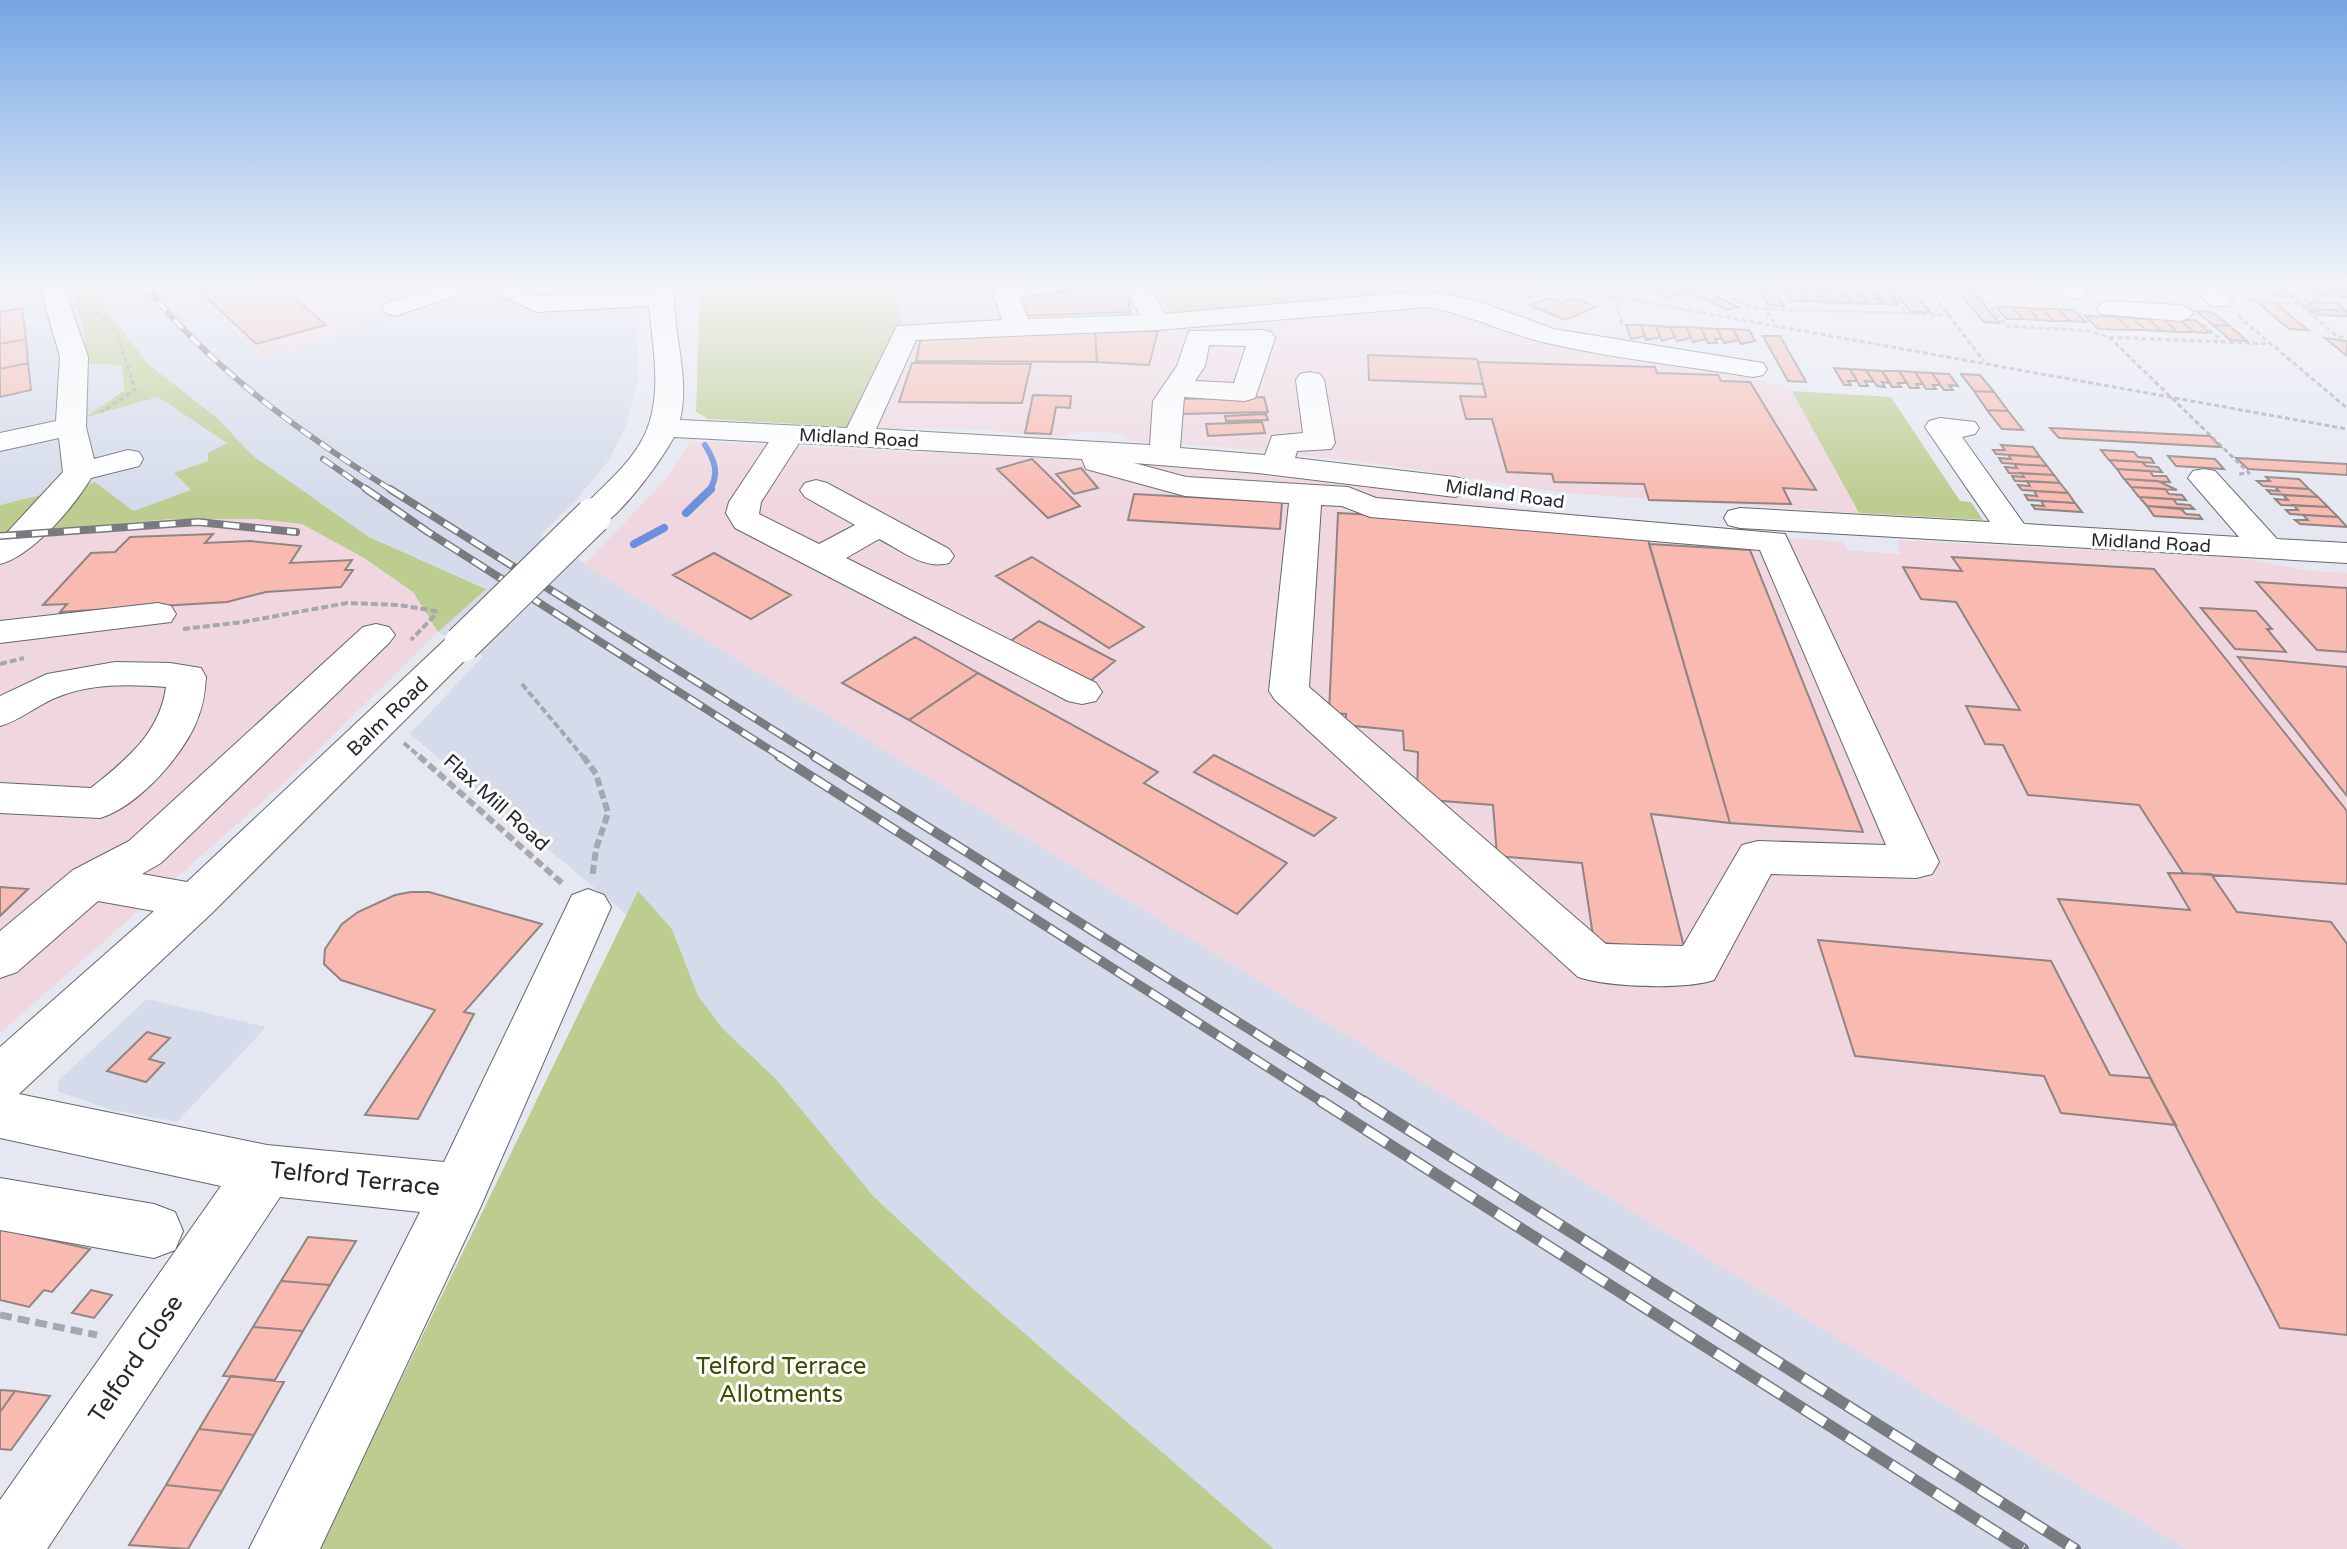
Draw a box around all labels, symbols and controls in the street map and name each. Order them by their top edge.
street label: Midland Road [799,424,919,452]
street label: Midland Road [1444,475,1566,513]
street label: Midland Road [2091,529,2211,557]
street label: Balm Road [342,672,434,762]
street label: Flax Mill Road [438,749,554,857]
street label: Telford Terrace [269,1156,441,1202]
street label: Telford Close [83,1289,189,1429]
park label: Telford Terrace Allotments [696,1352,866,1409]

